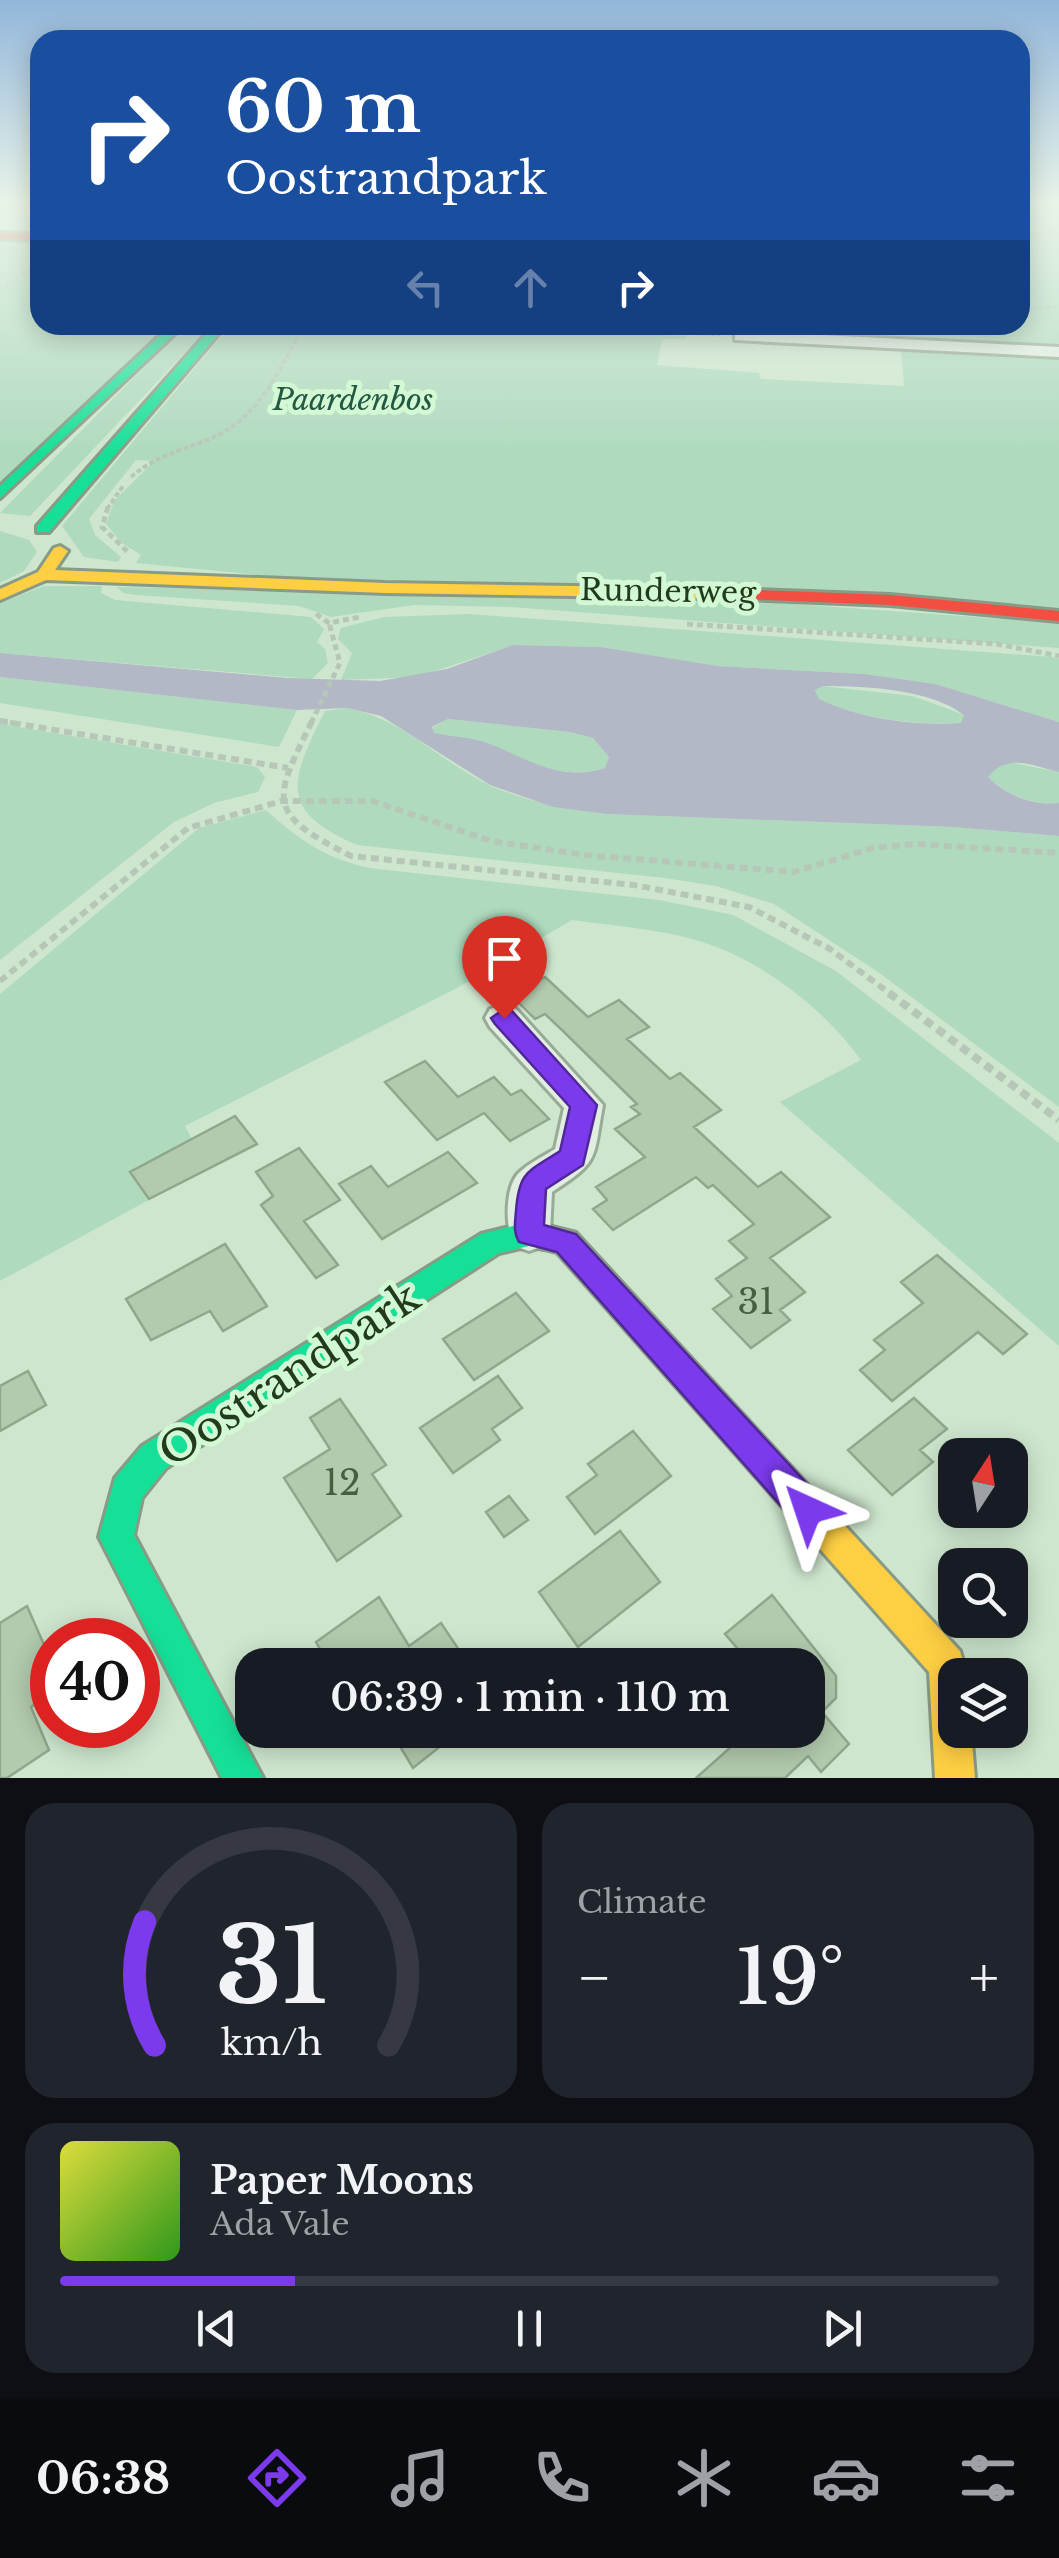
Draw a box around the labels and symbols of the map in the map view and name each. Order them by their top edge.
park label: Paardenbos [272,381,433,418]
street label: Runderweg [580,571,758,611]
pin [462,916,547,1019]
street label: Oostrandpark [149,1270,429,1478]
house number: 31 [737,1280,775,1323]
north arrow [938,1438,1028,1528]
position arrow [756,1458,860,1562]
house number: 12 [323,1461,361,1504]
speed limit sign: 40 [30,1618,160,1748]

